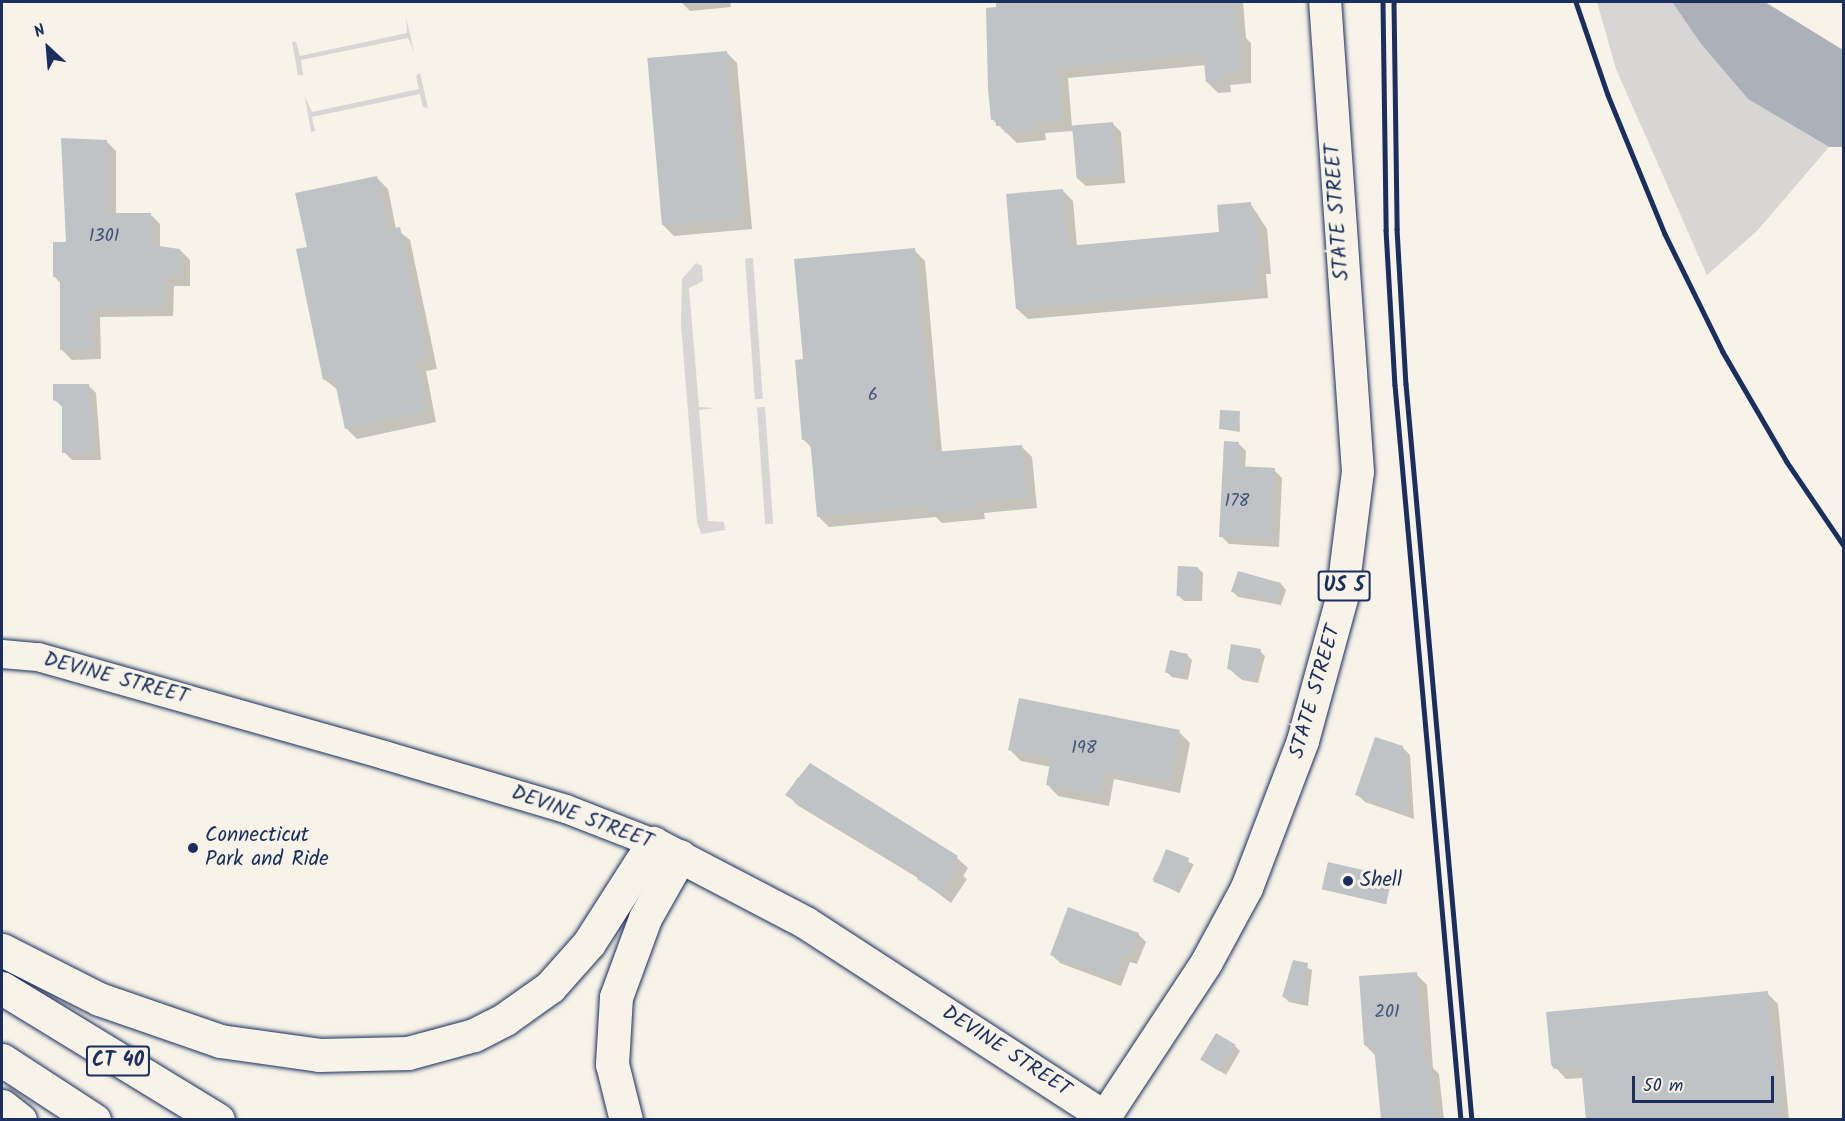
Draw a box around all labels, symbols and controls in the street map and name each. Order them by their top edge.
north arrow [18,18,78,78]
text: N [30,18,50,45]
street label: STATE STREET [1321,143,1355,281]
house number: 1301 [89,226,119,248]
house number: 6 [868,385,878,407]
house number: 178 [1225,491,1249,513]
road number: US 5 [1317,569,1371,603]
street label: STATE STREET [1285,622,1347,762]
street label: DEVINE STREET [41,648,191,710]
house number: 198 [1071,738,1097,760]
street label: DEVINE STREET [508,781,656,855]
place label: Connecticut Park and Ride [205,823,329,873]
marker: Connecticut Park and Ride [186,841,200,855]
place label: Shell [1360,868,1402,894]
marker: Shell [1341,874,1355,888]
street label: DEVINE STREET [937,1001,1075,1103]
house number: 201 [1374,1002,1400,1024]
road number: CT 40 [85,1044,151,1078]
scale bar [1635,1064,1778,1102]
text: 50 m [1643,1072,1683,1101]

